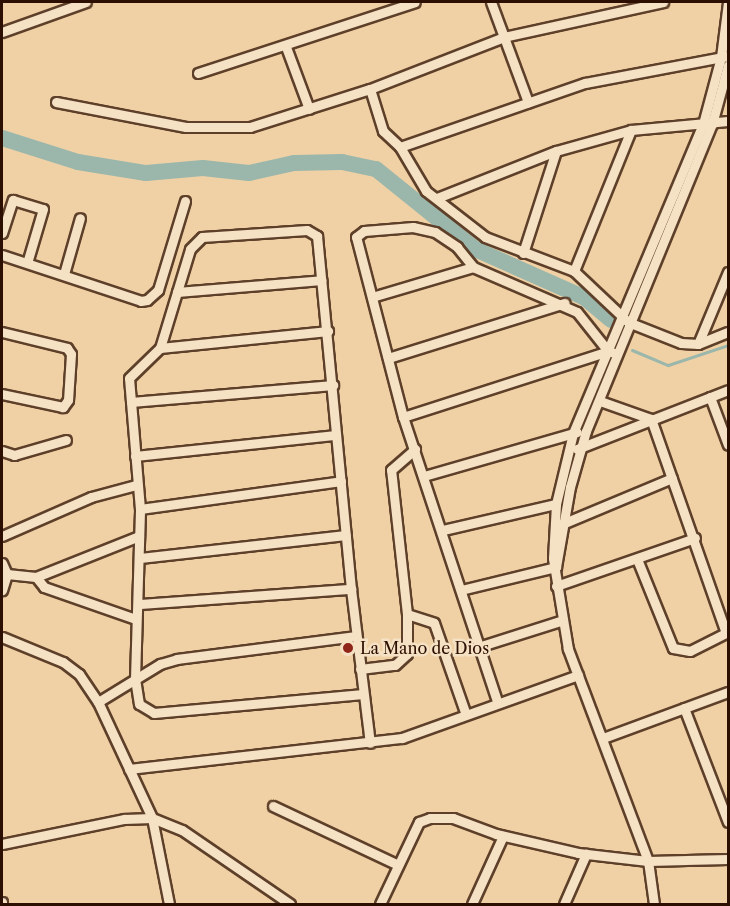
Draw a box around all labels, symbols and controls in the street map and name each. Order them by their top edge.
place label: La Mano de Dios [360,638,489,658]
marker: La Mano de Dios [341,641,355,655]

